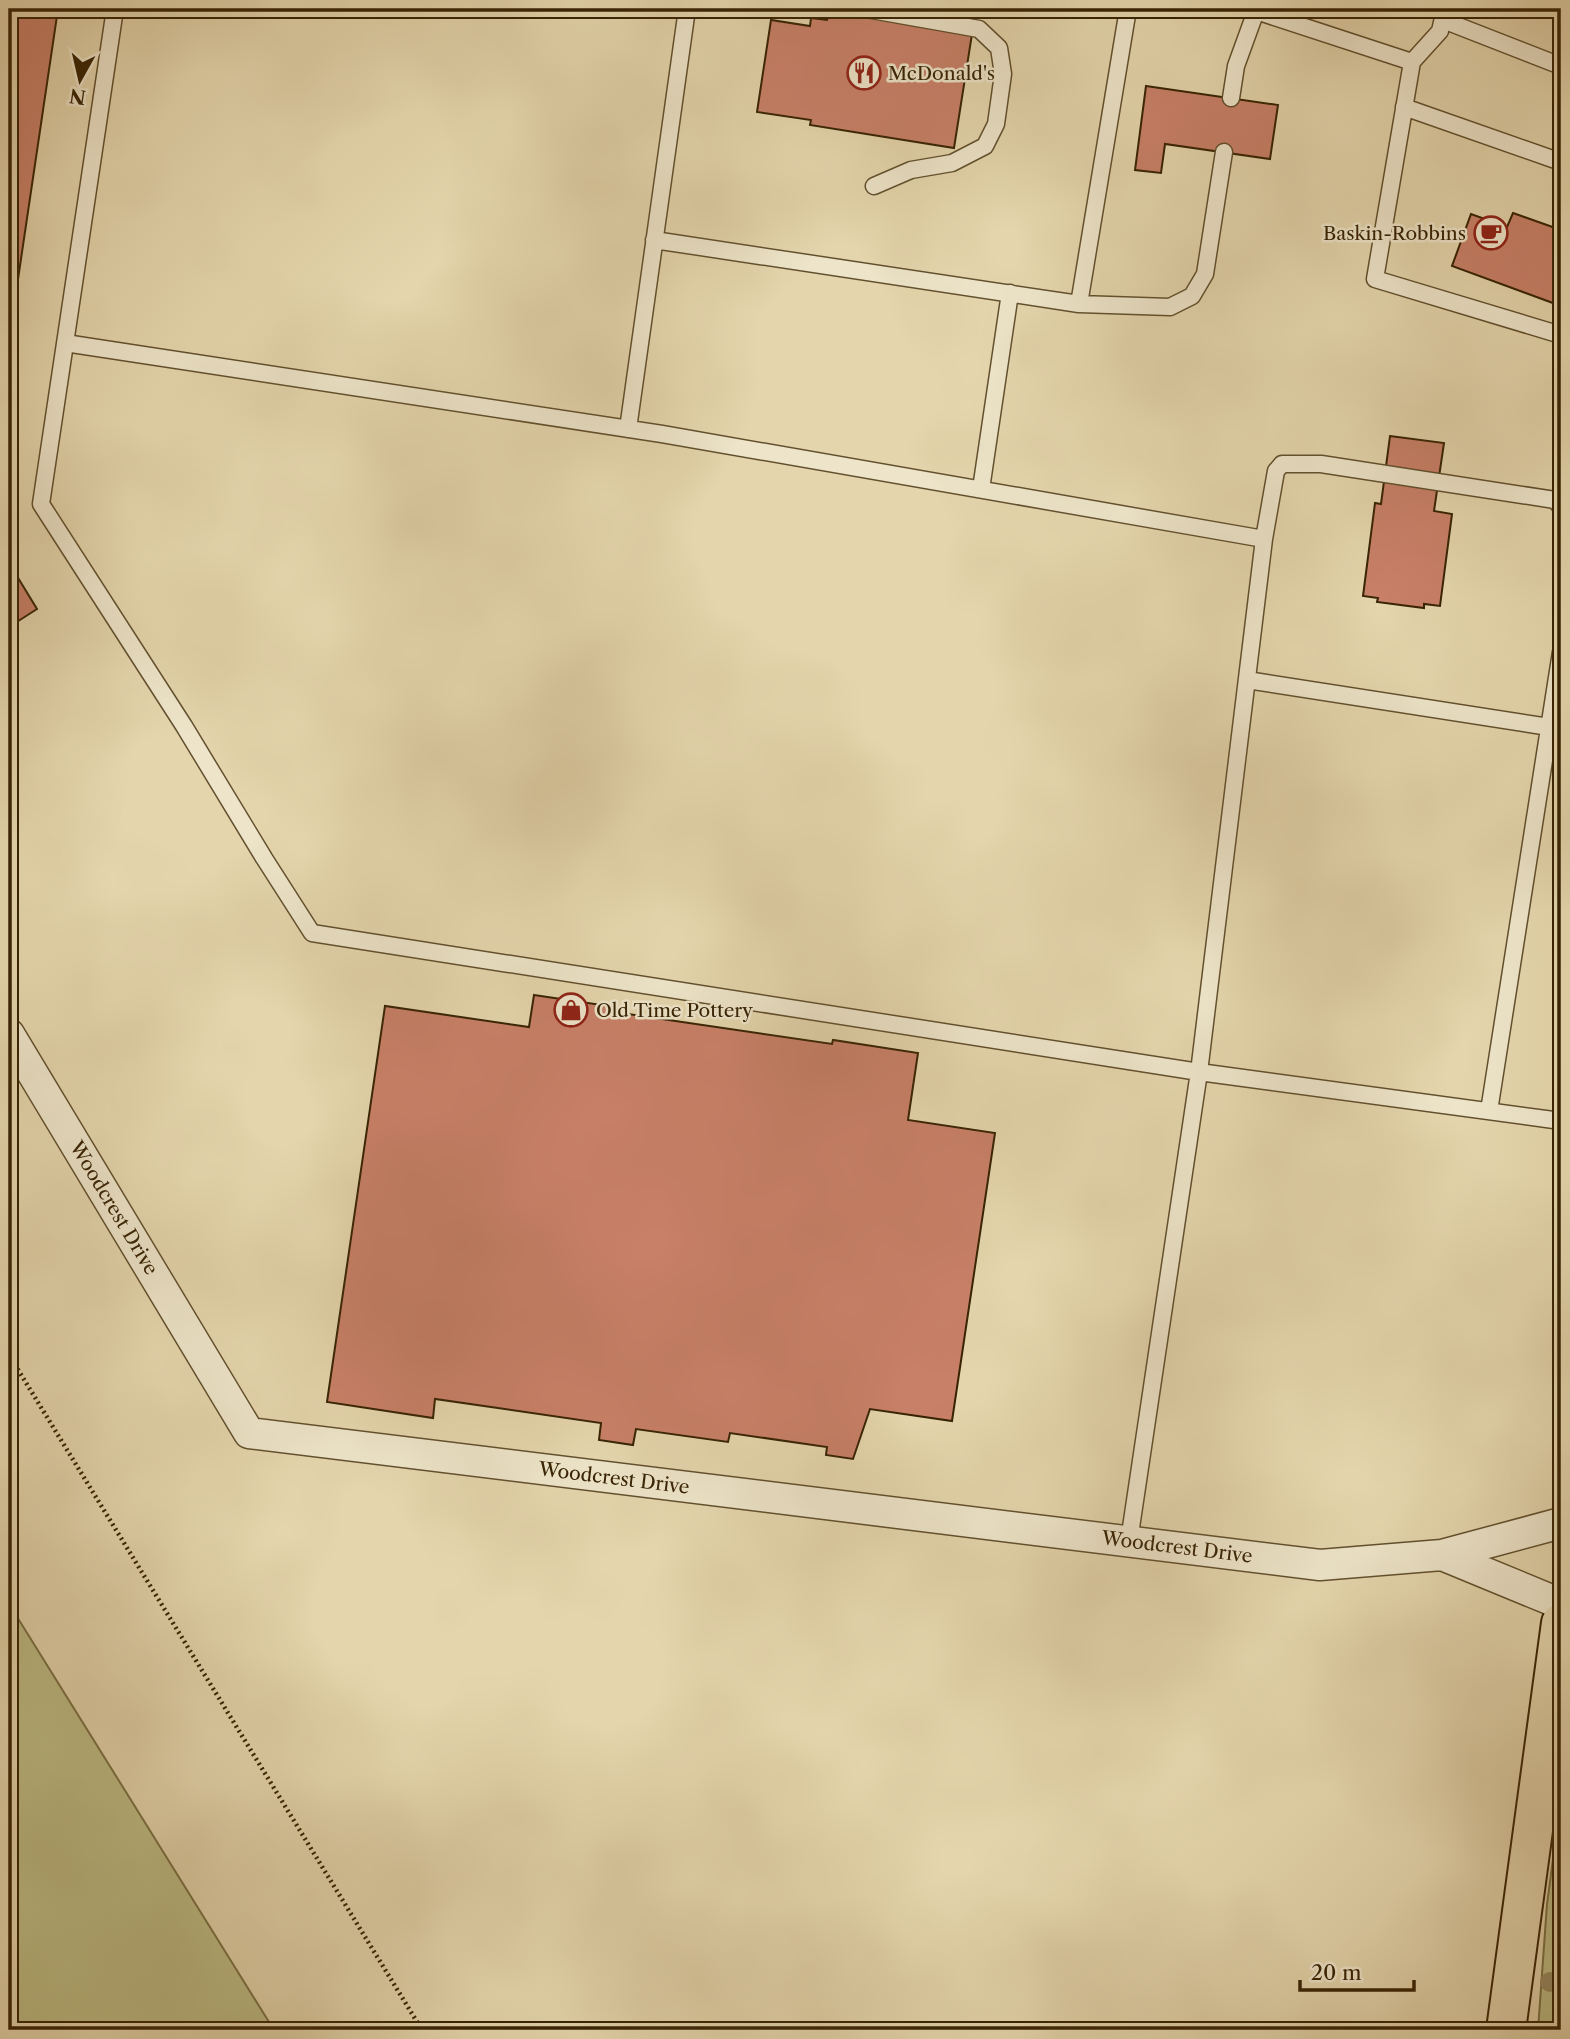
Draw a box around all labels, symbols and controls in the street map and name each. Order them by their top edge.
north arrow [46,46,116,116]
restaurant icon: McDonald's [845,54,883,92]
place label: McDonald's [888,62,995,85]
text: N [68,84,87,109]
cafe icon: Baskin-Robbins [1472,214,1510,252]
place label: Baskin-Robbins [1323,222,1466,245]
shop icon: Old Time Pottery [552,991,590,1029]
place label: Old Time Pottery [596,999,753,1022]
street label: Woodcrest Drive [65,1136,163,1279]
street label: Woodcrest Drive [536,1457,691,1499]
street label: Woodcrest Drive [1099,1526,1254,1568]
scale bar [1300,1948,1414,1992]
text: 20 m [1311,1960,1362,1985]

